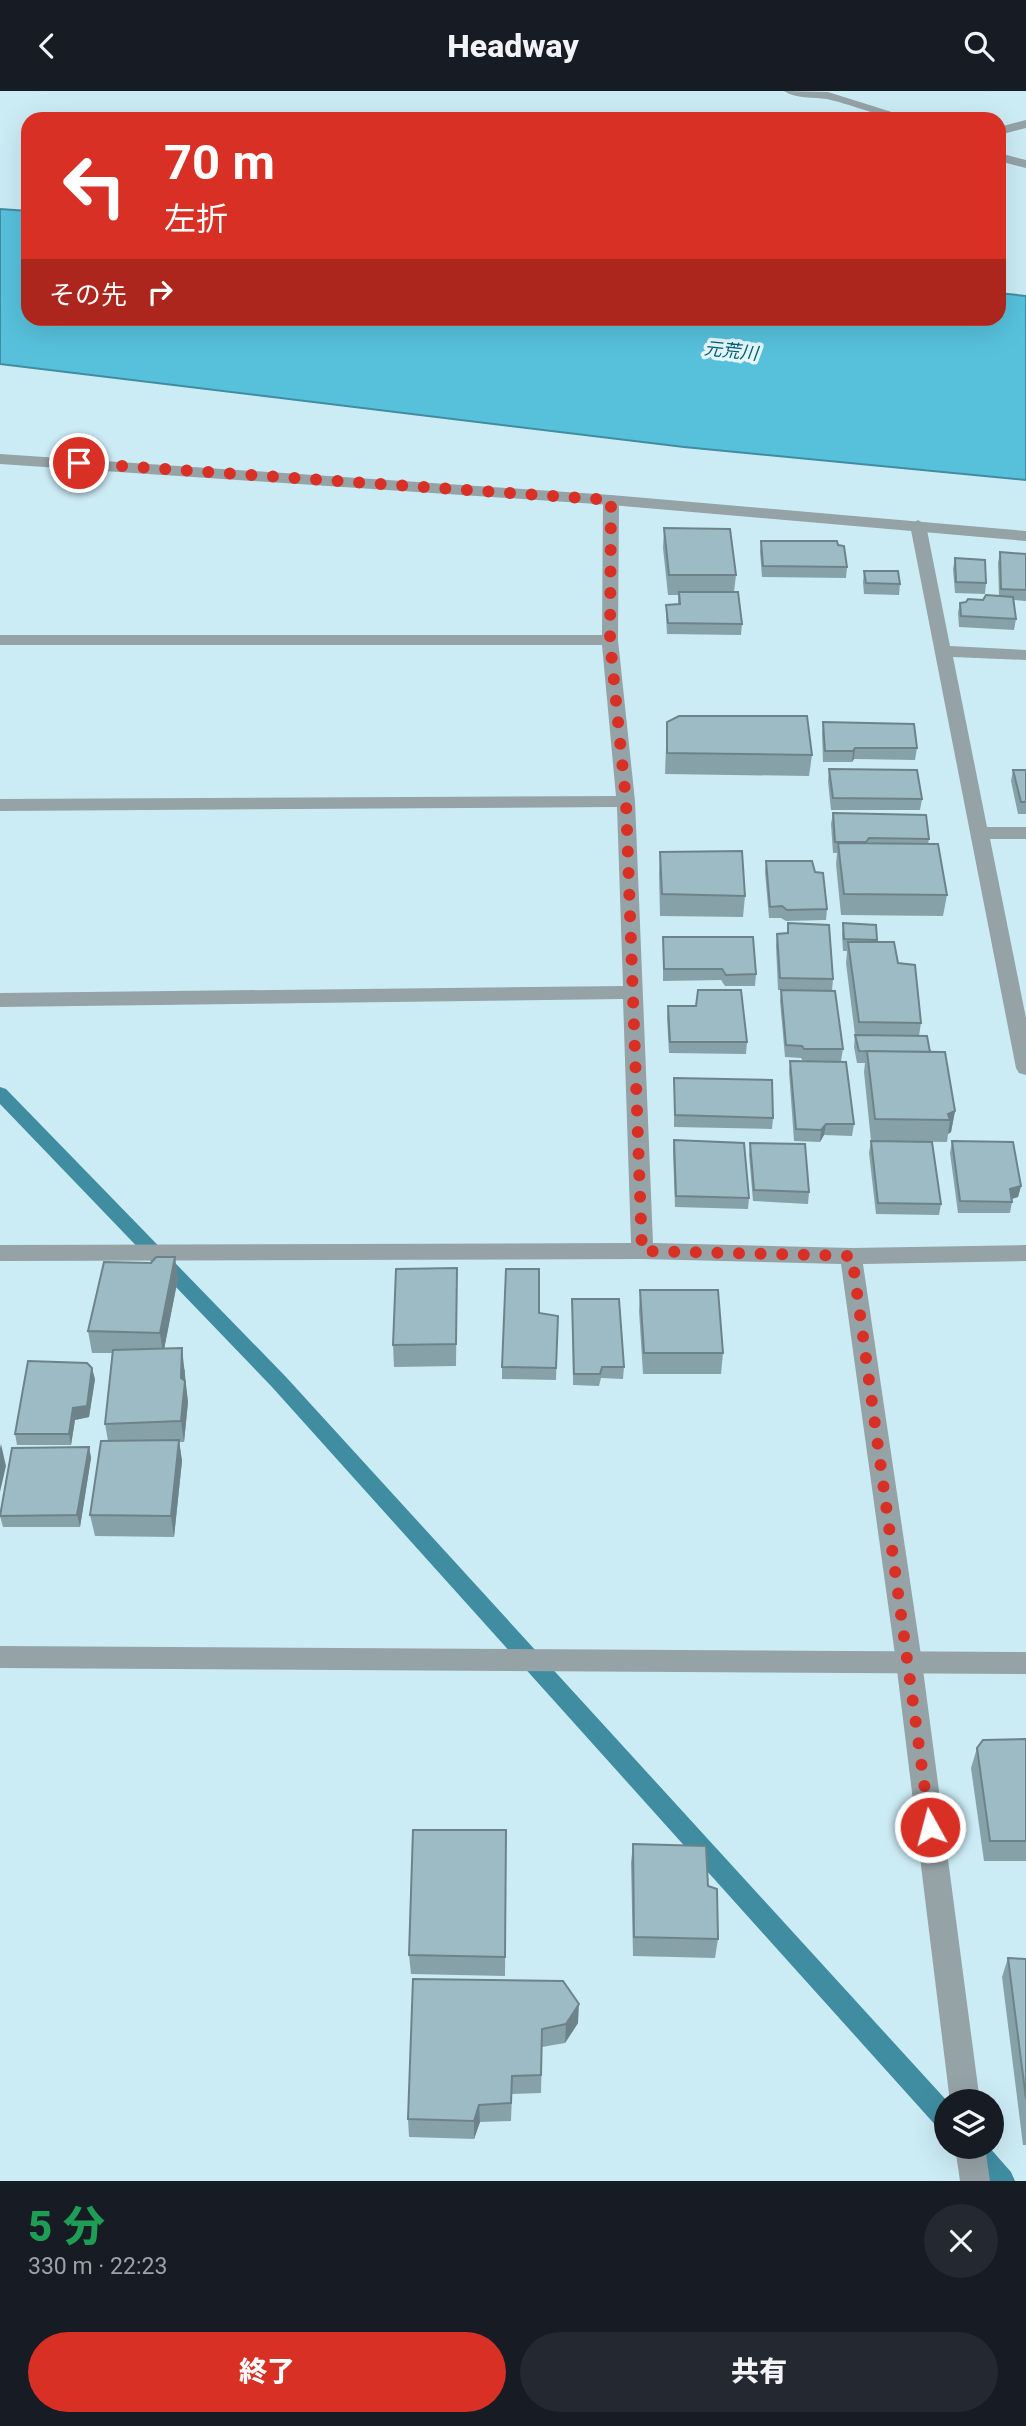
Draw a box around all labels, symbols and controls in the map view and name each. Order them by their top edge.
icon: back [28,27,66,65]
text: Headway [447,27,579,65]
icon: search [960,27,998,65]
text: 70 m [164,134,275,191]
icon: left [49,140,140,231]
text: 左折 [164,200,228,238]
icon: right [141,273,179,311]
text: その先 [49,280,127,310]
water label: 元荒川 [703,337,761,364]
pin [49,433,109,493]
icon: arrive [60,444,98,482]
position arrow [893,1790,967,1864]
map controls [934,2089,1004,2159]
button: layers [934,2089,1004,2159]
text: 5 分 [28,2202,105,2251]
button: close [924,2204,998,2278]
text: 330 m · 22:23 [28,2253,167,2280]
button: 終了 [28,2332,506,2412]
button: 共有 [520,2332,998,2412]

